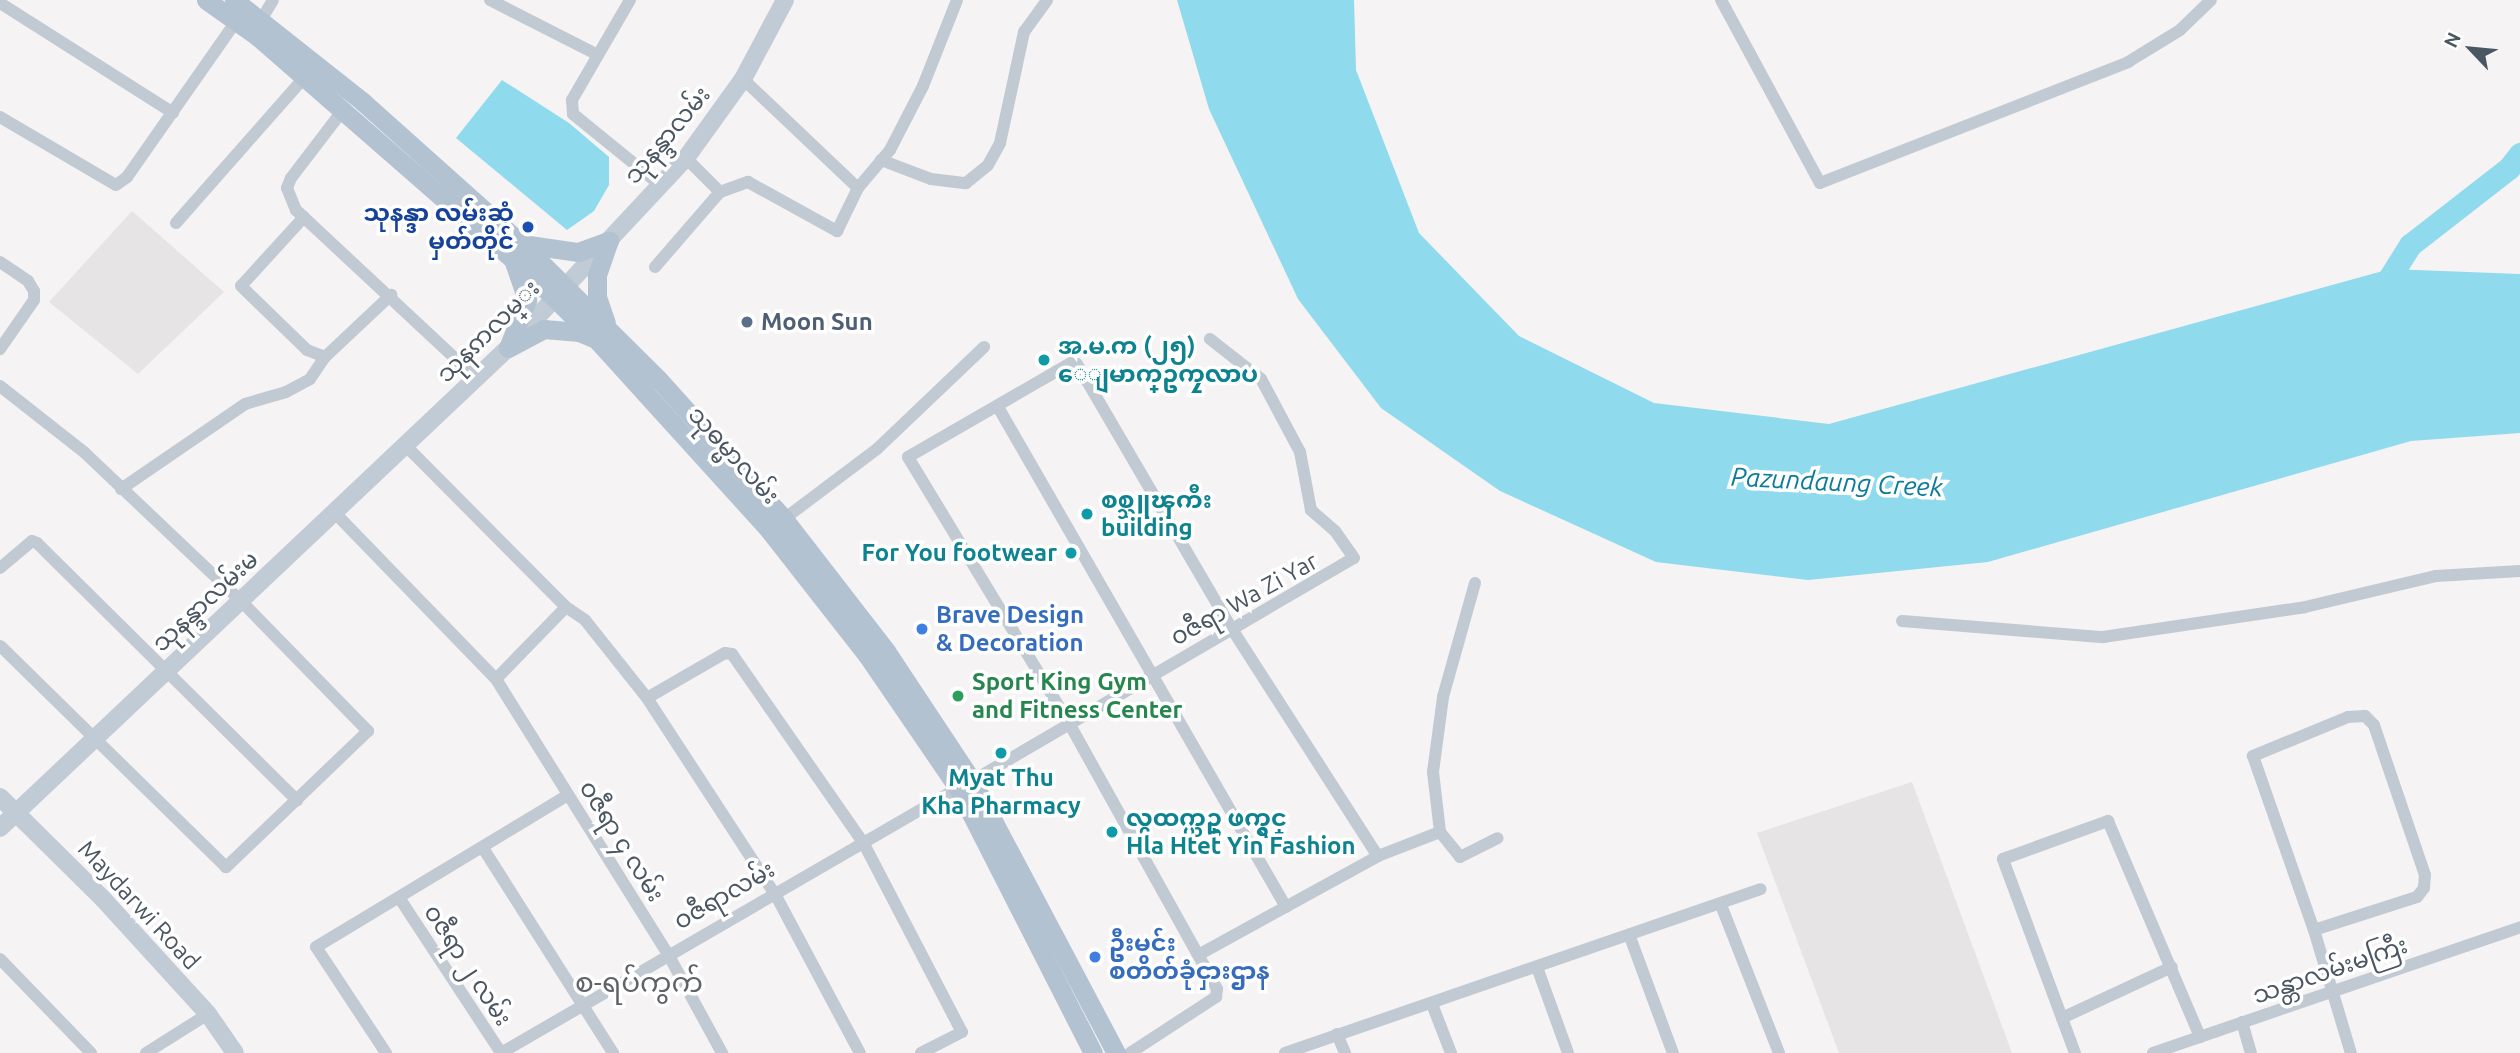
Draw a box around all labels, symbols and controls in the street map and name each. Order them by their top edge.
north arrow [2436,14,2506,84]
text: N [2439,29,2465,51]
street label: သုနန္ဒာလမ်း [618,80,716,190]
place label: သုနန္ဒာ လမ်းဆုံ မှတ်တိုင် [363,199,514,255]
marker: သုနန္ဒာ လမ်းဆုံ မှတ်တိုင် [520,219,536,235]
street label: သုနၵာလမ္း [431,274,545,388]
place label: Moon Sun [761,308,873,336]
marker: Moon Sun [739,314,755,330]
place label: အ.မ.က (၂၅) ေျမာက္ဥကၠလာပ [1058,332,1258,388]
marker: အ.မ.က (၂၅) ေျမာက္ဥကၠလာပ [1036,352,1052,368]
street label: သုဓမ္မာလမ်း [683,400,785,510]
water label: Pazundaung Creek [1730,461,1944,503]
place label: စစ္သူၾကီး building [1101,486,1212,542]
marker: စစ္သူၾကီး building [1079,506,1095,522]
place label: For You footwear [862,539,1057,567]
street label: သုနန္ဒာလမ်းမ [146,545,264,657]
marker: For You footwear [1063,545,1079,561]
street label: ၀ဇီရာ Wa Zi Yar [1165,547,1323,651]
place label: Brave Design & Decoration [936,601,1084,657]
marker: Brave Design & Decoration [914,621,930,637]
place label: Sport King Gym and Fitness Center [972,668,1182,724]
marker: Sport King Gym and Fitness Center [950,688,966,704]
marker: Myat Thu Kha Pharmacy [993,745,1009,761]
place label: Myat Thu Kha Pharmacy [921,764,1081,820]
street label: ဝဇီရာ ၄ လမ်း [573,775,671,907]
place label: လွထက္ယဥ္ ဖက္ရွင္ Hla Htet Yin Fashion [1126,804,1356,860]
marker: လွထက္ယဥ္ ဖက္ရွင္ Hla Htet Yin Fashion [1104,824,1120,840]
street label: Maydarwi Road [72,835,206,975]
street label: ဝဇီရာလမ်း [668,855,780,935]
street label: ဝဇီရာ ၂ လမ်း [418,899,518,1031]
place label: ဦးမင်း စတိတ်ခုံငှားဌာန [1109,929,1270,985]
street label: သန္တာလမ်းမကြီး [2249,930,2411,1010]
marker: ဦးမင်း စတိတ်ခုံငှားဌာန [1087,949,1103,965]
district label: စ-ရပ်ကွက် [575,965,703,999]

